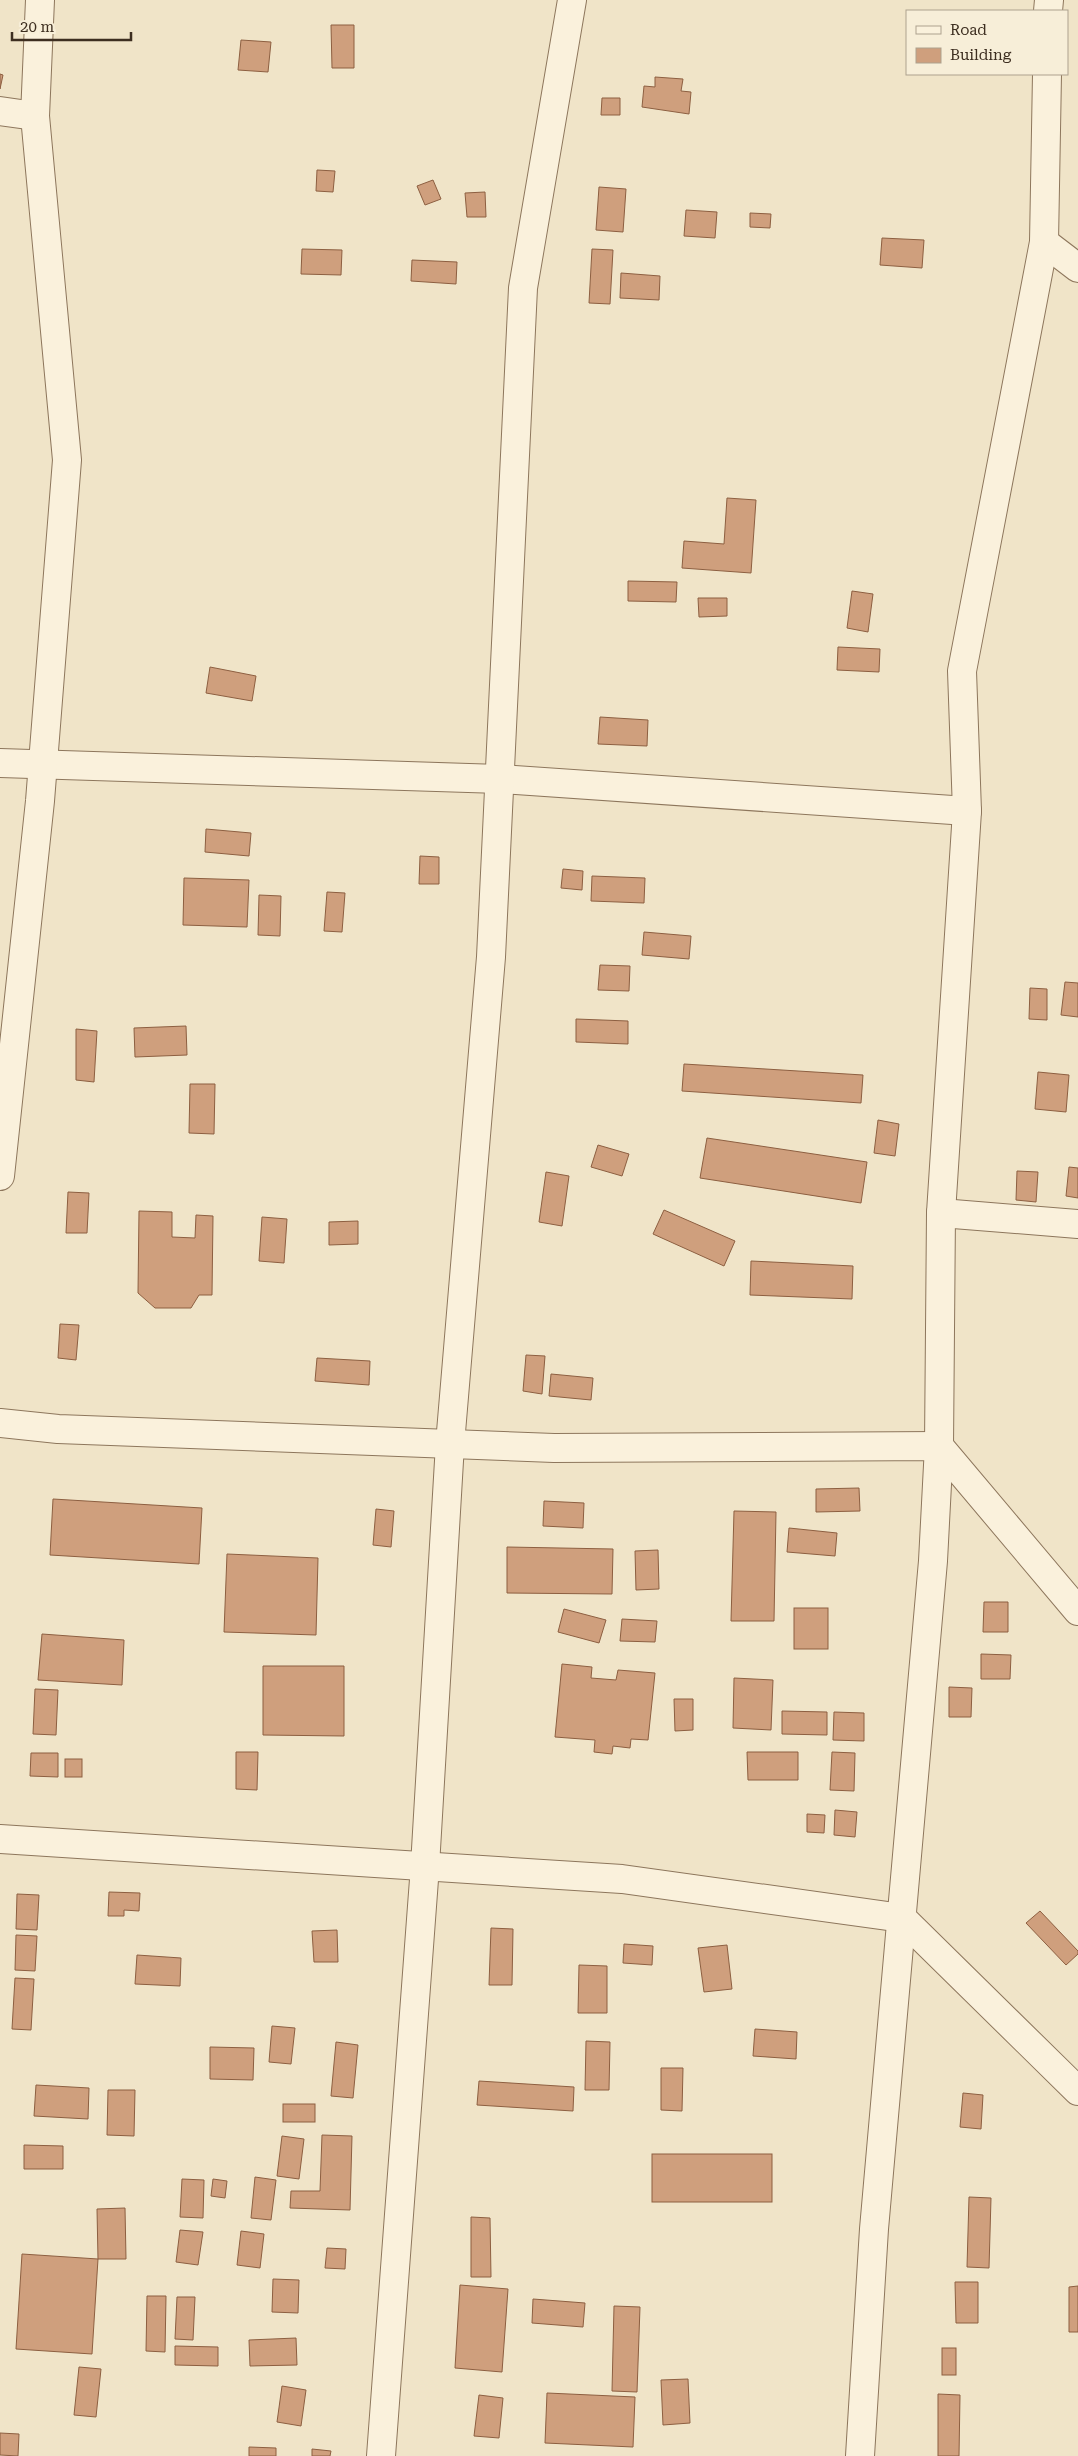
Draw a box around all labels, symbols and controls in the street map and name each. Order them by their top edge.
scale bar [12,10,131,42]
legend [906,10,1068,75]
text: 20 m [20,18,55,36]
text: Road [950,21,987,39]
text: Building [950,46,1012,64]

